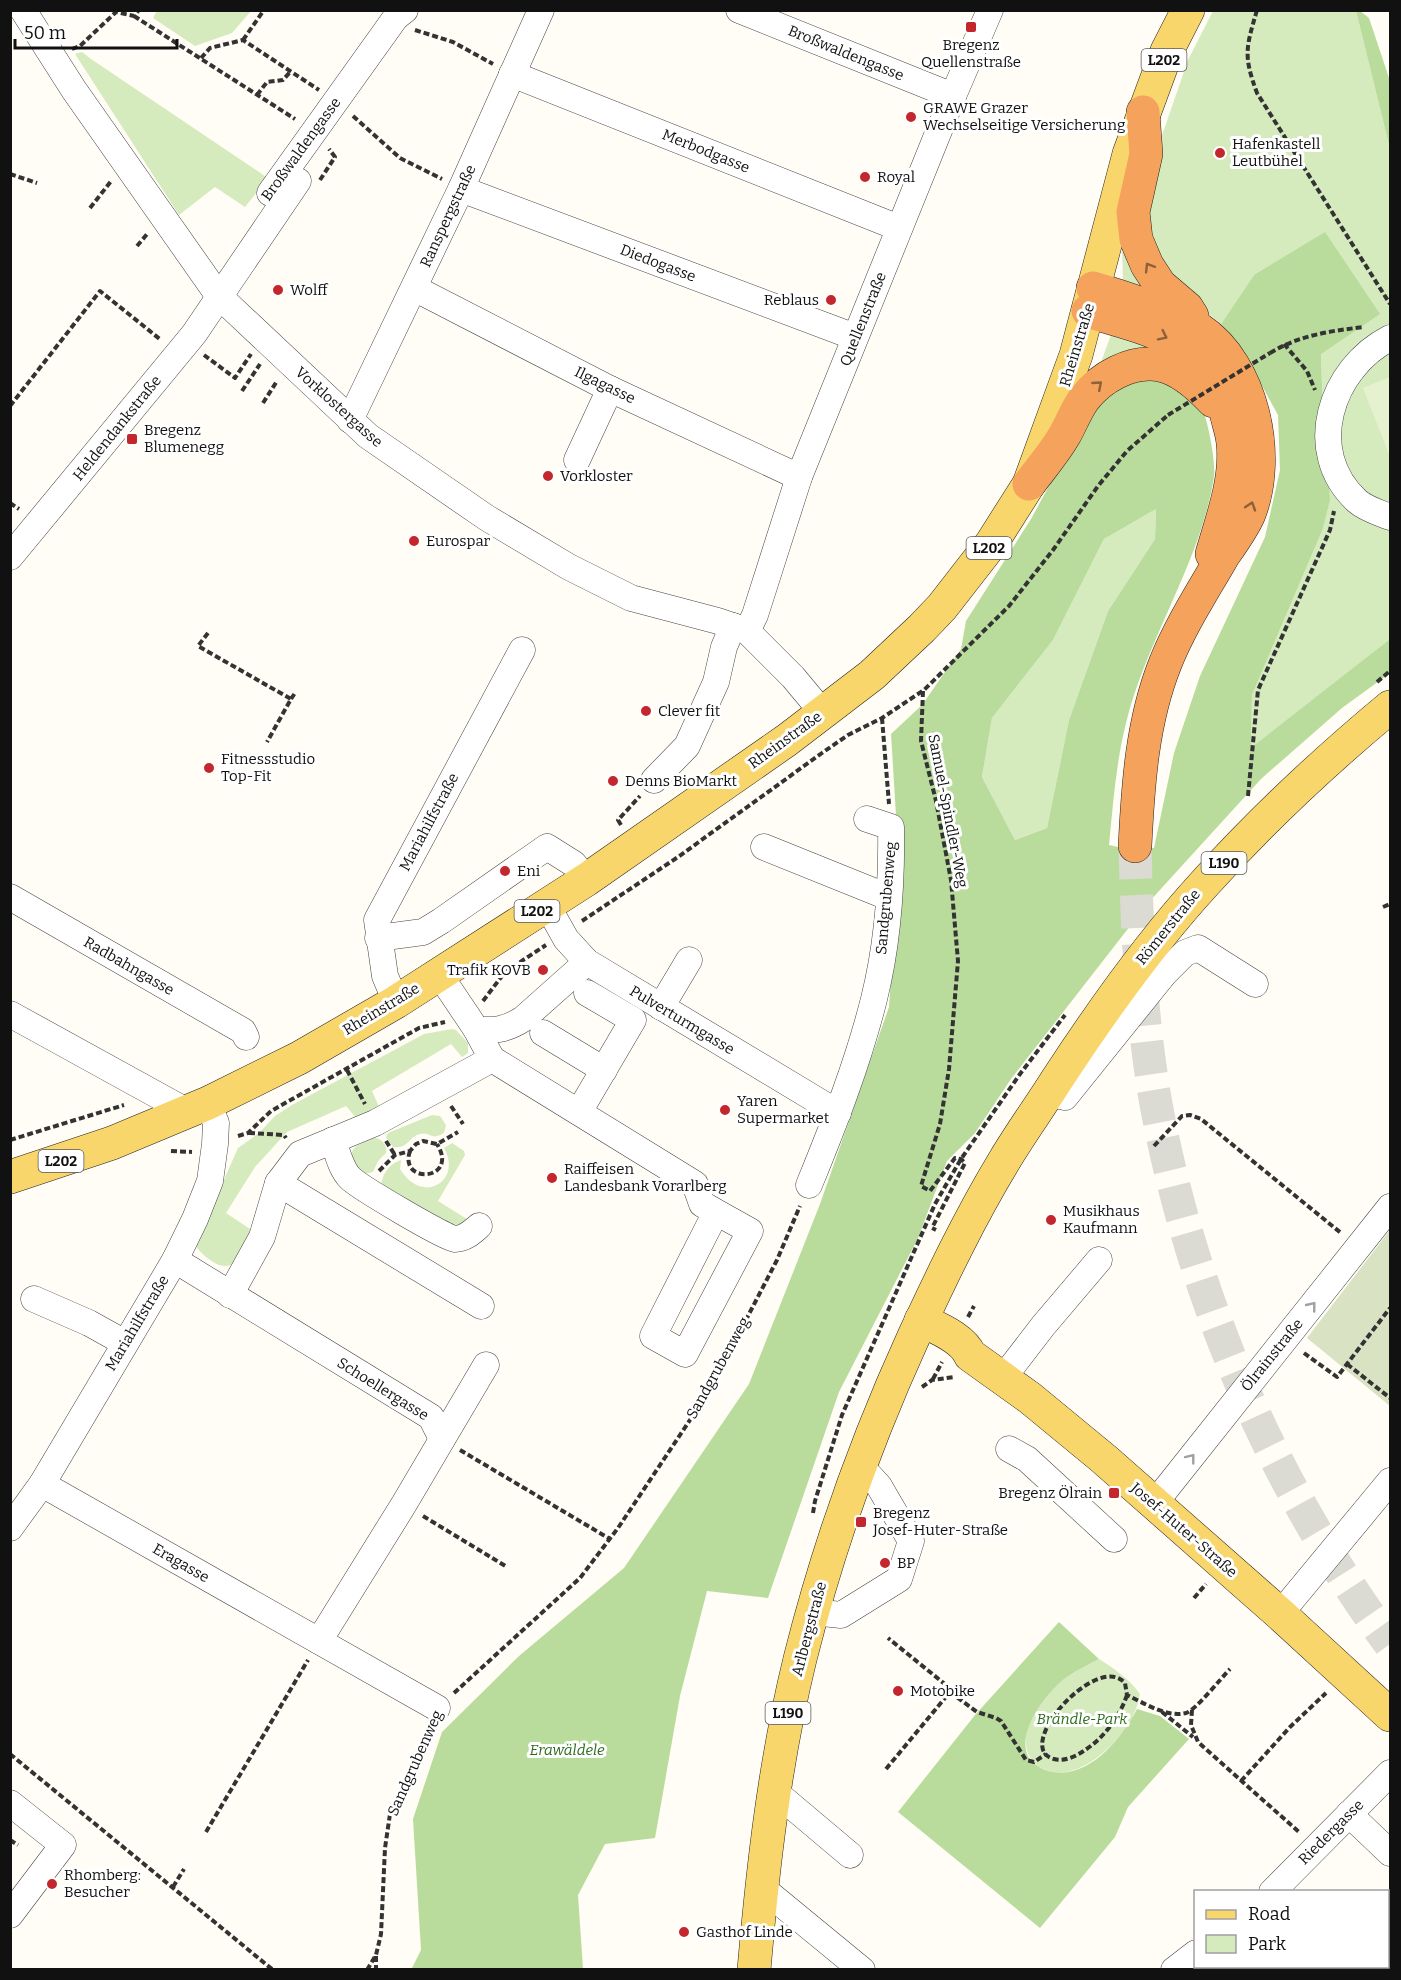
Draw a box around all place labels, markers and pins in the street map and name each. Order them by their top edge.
marker: Bregenz Quellenstraße [964,20,978,34]
place label: Bregenz Quellenstraße [921,36,1021,71]
place label: GRAWE Grazer Wechselseitige Versicherung [923,99,1125,134]
marker: GRAWE Grazer Wechselseitige Versicherung [904,110,918,124]
place label: Hafenkastell Leutbühel [1232,135,1320,170]
marker: Hafenkastell Leutbühel [1213,146,1227,160]
place label: Royal [877,168,915,186]
marker: Royal [858,170,872,184]
place label: Wolff [290,281,329,299]
marker: Wolff [271,283,285,297]
place label: Reblaus [764,291,819,309]
marker: Reblaus [824,293,838,307]
place label: Bregenz Blumenegg [144,421,224,456]
marker: Bregenz Blumenegg [125,432,139,446]
place label: Vorkloster [560,467,633,485]
marker: Vorkloster [541,469,555,483]
place label: Eurospar [426,532,491,550]
marker: Eurospar [407,534,421,548]
place label: Clever fit [658,702,721,720]
marker: Clever fit [639,704,653,718]
place label: Fitnessstudio Top-Fit [221,750,315,785]
marker: Fitnessstudio Top-Fit [202,761,216,775]
place label: Denns BioMarkt [625,772,737,790]
marker: Denns BioMarkt [606,774,620,788]
place label: Eni [517,862,541,880]
marker: Eni [498,864,512,878]
place label: Trafik KOVB [447,961,531,979]
marker: Trafik KOVB [536,963,550,977]
place label: Yaren Supermarket [737,1092,830,1127]
marker: Yaren Supermarket [718,1103,732,1117]
place label: Raiffeisen Landesbank Vorarlberg [564,1160,727,1195]
marker: Raiffeisen Landesbank Vorarlberg [545,1171,559,1185]
place label: Musikhaus Kaufmann [1063,1202,1140,1237]
marker: Musikhaus Kaufmann [1044,1213,1058,1227]
place label: Bregenz Ölrain [998,1484,1102,1502]
marker: Bregenz Ölrain [1107,1486,1121,1500]
place label: Bregenz Josef-Huter-Straße [872,1504,1008,1539]
marker: Bregenz Josef-Huter-Straße [854,1515,868,1529]
place label: BP [897,1554,915,1572]
marker: BP [878,1556,892,1570]
place label: Motobike [910,1682,975,1700]
marker: Motobike [891,1684,905,1698]
place label: Rhomberg: Besucher [64,1866,141,1901]
marker: Rhomberg: Besucher [45,1877,59,1891]
place label: Gasthof Linde [696,1923,793,1941]
marker: Gasthof Linde [677,1925,691,1939]

